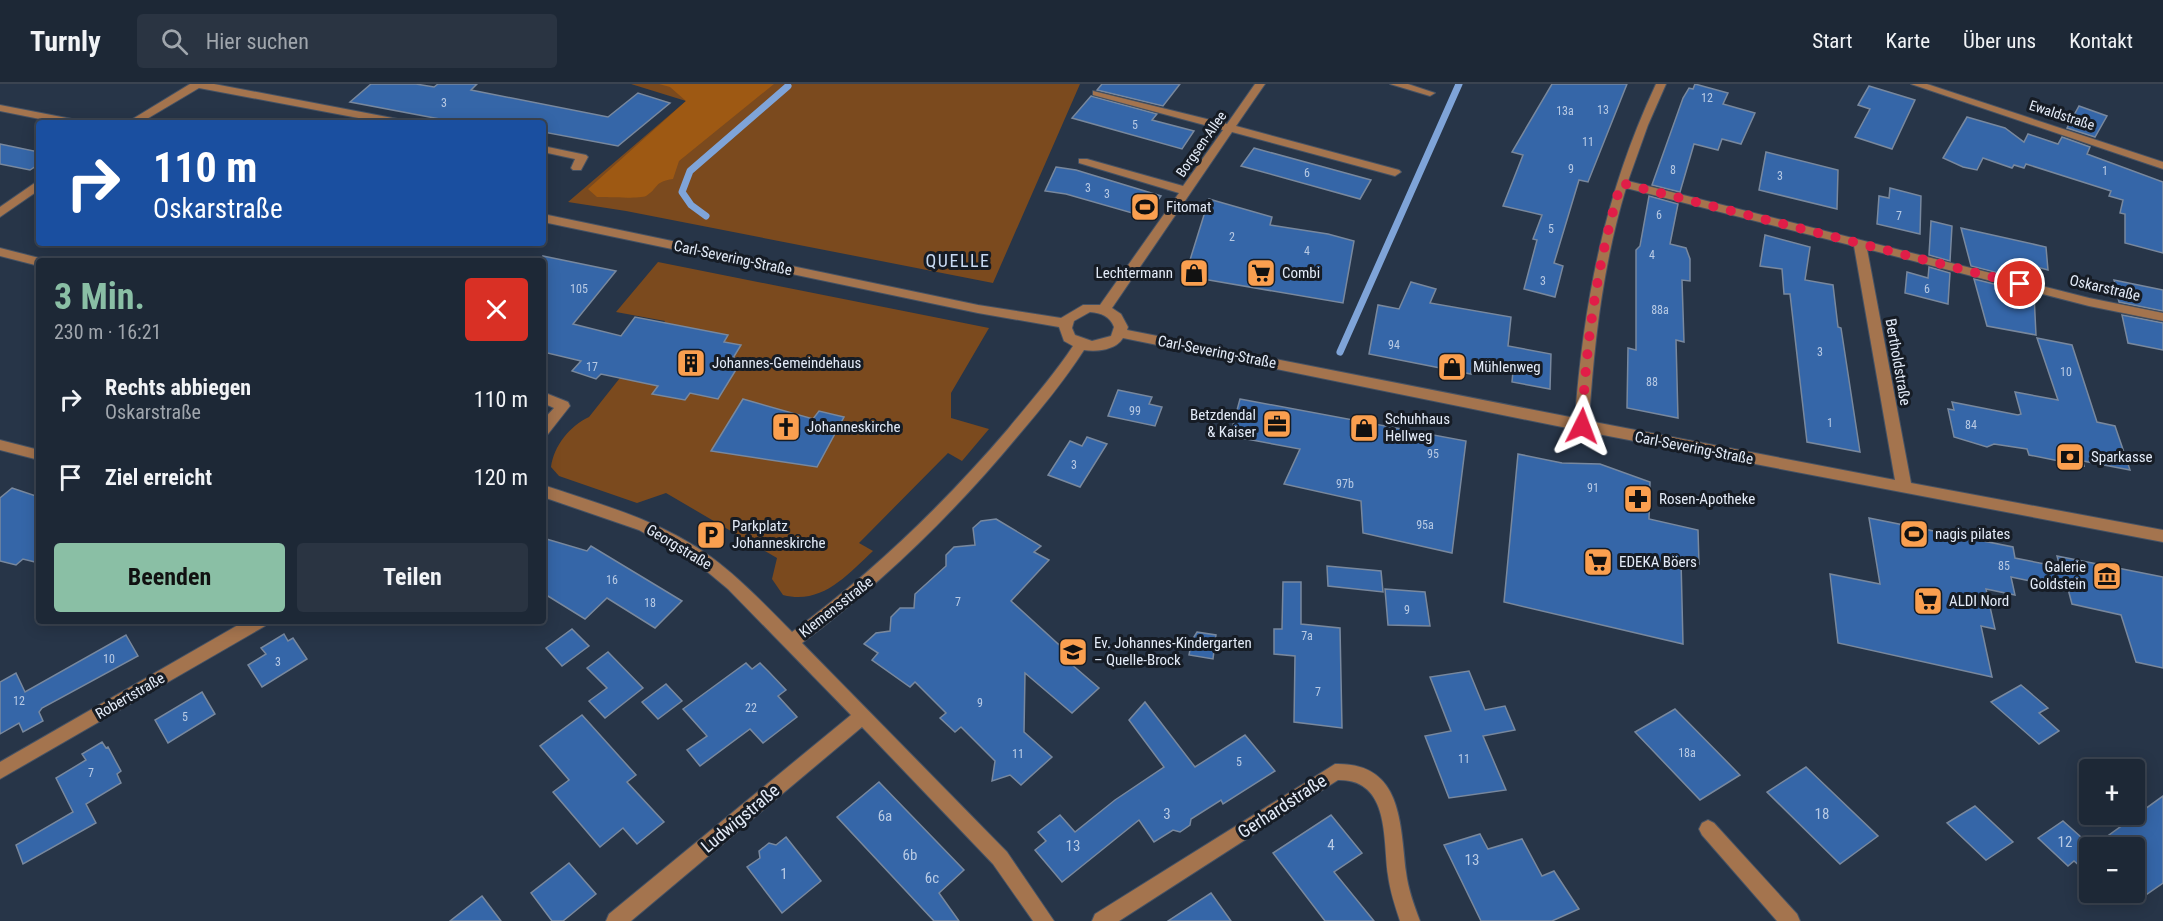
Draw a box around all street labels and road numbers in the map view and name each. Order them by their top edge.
street label: Ewaldstraße [2027,97,2097,133]
street label: Borgsen-Allee [1172,108,1230,180]
street label: Carl-Severing-Straße [672,237,794,279]
street label: Oskarstraße [2068,271,2142,305]
street label: Bertholdstraße [1882,317,1914,407]
street label: Carl-Severing-Straße [1156,332,1278,372]
street label: Carl-Severing-Straße [1633,428,1755,468]
street label: Georgstraße [643,521,715,573]
street label: Klemensstraße [796,573,876,641]
street label: Robertstraße [92,669,168,723]
street label: Gerhardstraße [1234,770,1330,842]
street label: Ludwigstraße [697,779,783,857]

